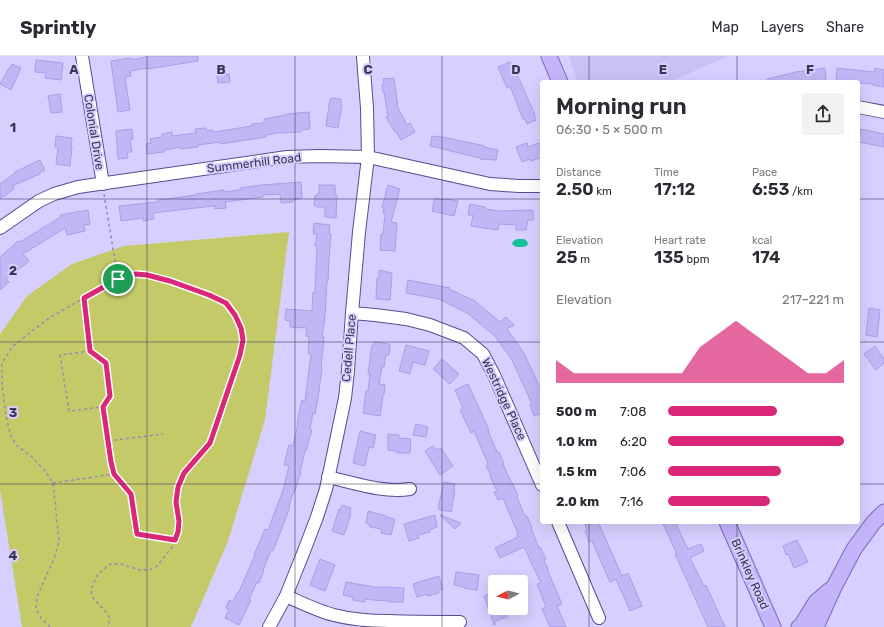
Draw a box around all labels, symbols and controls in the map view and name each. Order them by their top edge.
text: Sprintly [20,16,96,39]
text: Map [712,19,739,36]
text: Layers [761,19,804,36]
text: Share [826,19,864,36]
text: A [69,62,79,77]
text: B [216,62,226,77]
text: C [363,62,373,77]
text: D [511,62,521,77]
text: E [659,62,667,77]
text: F [806,62,814,77]
street label: Colonial Drive [81,93,107,171]
text: Morning run [556,93,687,120]
button: share [802,93,844,135]
text: 1 [10,120,16,135]
text: 06:30 · 5 × 500 m [556,122,662,137]
street label: Summerhill Road [206,150,302,176]
text: Distance [556,166,601,179]
text: Time [654,166,679,179]
text: Pace [752,166,777,179]
text: 2.50 [556,179,594,199]
text: 17:12 [654,179,695,199]
text: 6:53 [752,179,789,199]
text: km [594,185,612,198]
text: /km [789,185,813,198]
text: Elevation [556,234,603,247]
text: Heart rate [654,234,706,247]
text: kcal [752,234,772,247]
text: 25 [556,247,578,267]
text: 135 [654,247,684,267]
text: 174 [752,247,780,267]
text: m [578,253,590,266]
text: bpm [684,253,709,266]
pin [101,262,135,296]
text: 2 [9,263,17,278]
icon: arrive [107,268,129,290]
text: Elevation [556,292,612,307]
text: 217–221 m [782,292,844,307]
street label: Cedell Place [339,313,359,382]
street label: Westridge Place [479,356,529,442]
text: 500 m [556,404,597,419]
text: 7:08 [620,404,647,419]
text: 3 [9,405,18,420]
text: 1.0 km [556,434,597,449]
text: 6:20 [620,434,647,449]
text: 1.5 km [556,464,597,479]
text: 7:06 [620,464,646,479]
text: 2.0 km [556,494,599,509]
text: 7:16 [620,494,643,509]
street label: Brinkley Road [728,536,772,612]
text: 4 [9,548,18,563]
north arrow [488,575,528,615]
map controls [488,575,528,615]

